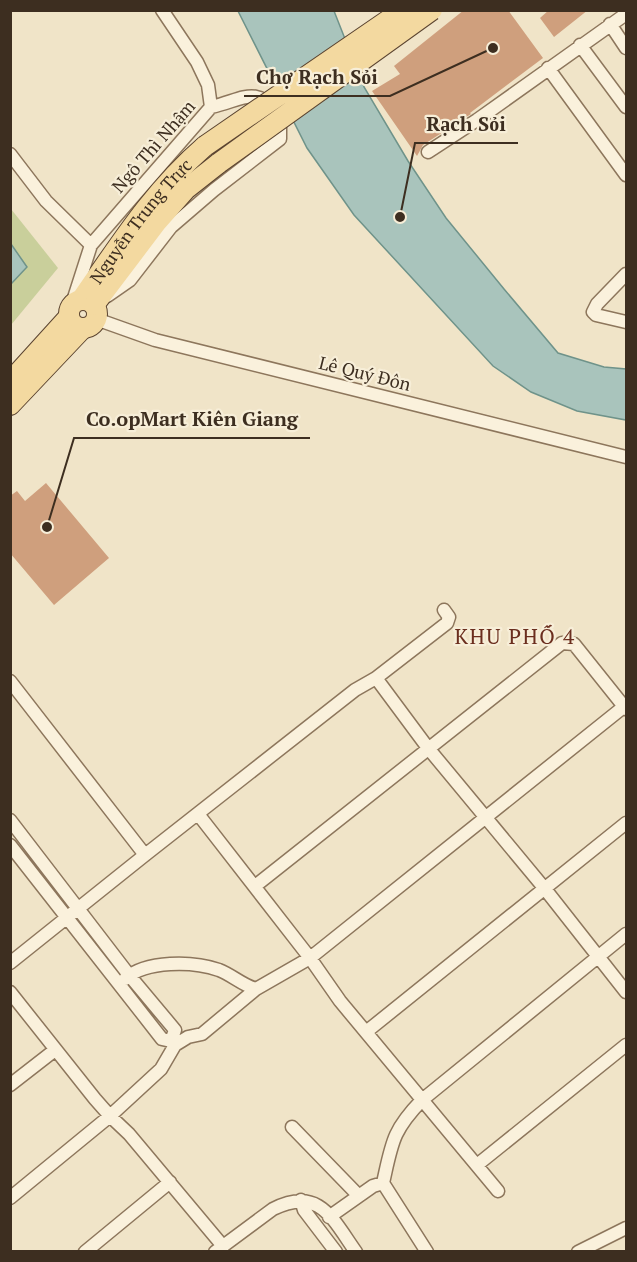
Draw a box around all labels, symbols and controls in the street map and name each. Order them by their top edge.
callout: Chợ Rạch Sỏi [244,58,390,96]
text: Chợ Rạch Sỏi [256,63,378,90]
street label: Ngô Thì Nhậm [106,94,200,198]
callout: Rạch Sỏi [415,105,518,143]
text: Rạch Sỏi [426,110,506,137]
street label: Nguyễn Trung Trực [84,153,197,288]
street label: Lê Quý Đôn [317,350,414,396]
callout: Co.opMart Kiên Giang [74,400,310,438]
text: Co.opMart Kiên Giang [86,405,299,432]
district label: KHU PHỐ 4 [454,622,576,650]

